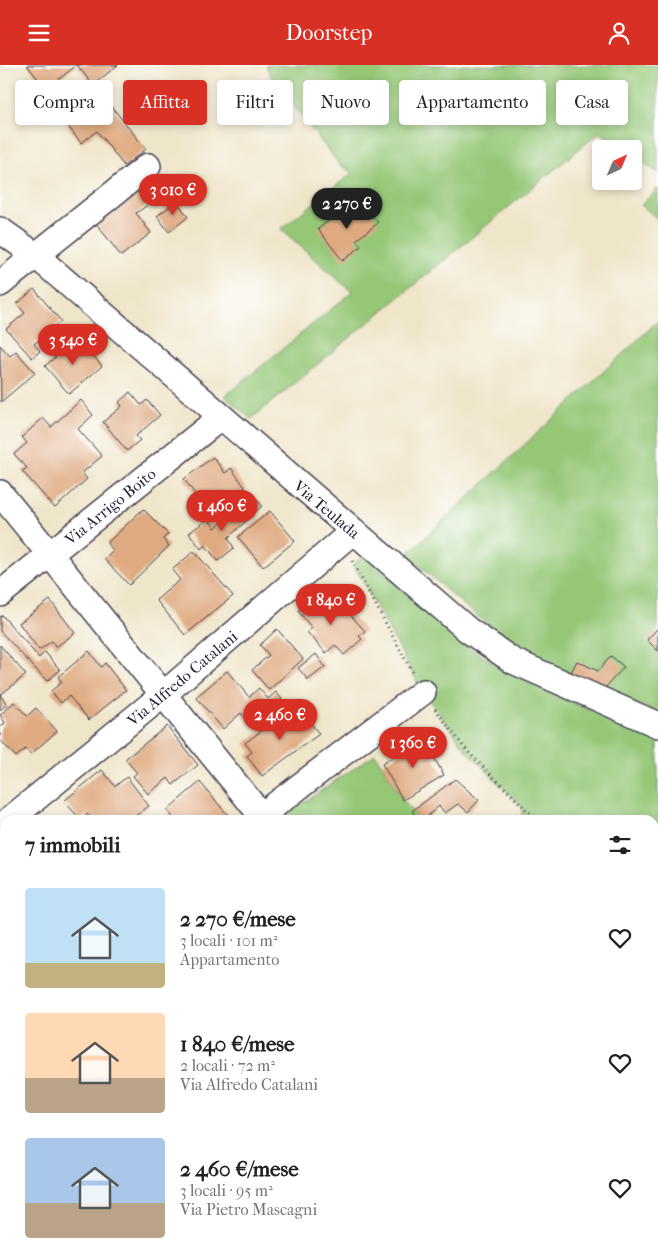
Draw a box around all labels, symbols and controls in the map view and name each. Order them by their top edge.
icon: menu [25,19,53,47]
icon: person [605,19,633,47]
text: Doorstep [285,20,373,46]
chip: Compra [15,80,113,125]
chip: Affitta [123,80,207,125]
chip: Filtri [217,80,293,125]
chip: Nuovo [303,80,389,125]
chip: Appartamento [399,80,546,125]
chip: Casa [556,80,628,125]
north arrow [592,140,642,190]
map controls [592,140,642,190]
pin: 3 010 € [127,173,219,216]
text: 3 010 € [150,180,196,199]
pin: 2 270 € [301,187,393,230]
text: 2 270 € [322,194,372,213]
pin: 3 540 € [27,323,119,366]
text: 3 540 € [49,330,97,349]
street label: Via Arrigo Boito [60,464,160,549]
street label: Via Teulada [289,476,364,543]
pin: 1 460 € [176,489,268,532]
text: 1 460 € [197,496,247,515]
pin: 1 840 € [285,583,377,626]
text: 1 840 € [307,590,355,609]
street label: Via Alfredo Catalani [123,627,242,731]
pin: 2 460 € [234,699,326,741]
text: 2 460 € [254,705,306,724]
pin: 1 360 € [367,727,459,769]
text: 1 360 € [390,733,436,752]
icon: filters [606,831,634,859]
text: 7 immobili [25,833,120,857]
text: 2 270 €/mese [180,907,296,931]
icon: home [65,908,125,968]
icon: heart [606,924,634,952]
text: 3 locali · 101 m² [180,931,277,950]
text: Appartamento [180,950,279,969]
text: 1 840 €/mese [180,1032,294,1056]
icon: home [65,1033,125,1093]
icon: heart [606,1049,634,1077]
text: 2 locali · 72 m² [180,1056,275,1075]
text: Via Alfredo Catalani [180,1075,318,1094]
text: 2 460 €/mese [180,1157,299,1181]
icon: home [65,1158,125,1218]
icon: heart [606,1174,634,1202]
text: 3 locali · 95 m² [180,1181,273,1200]
text: Via Pietro Mascagni [180,1200,317,1219]

